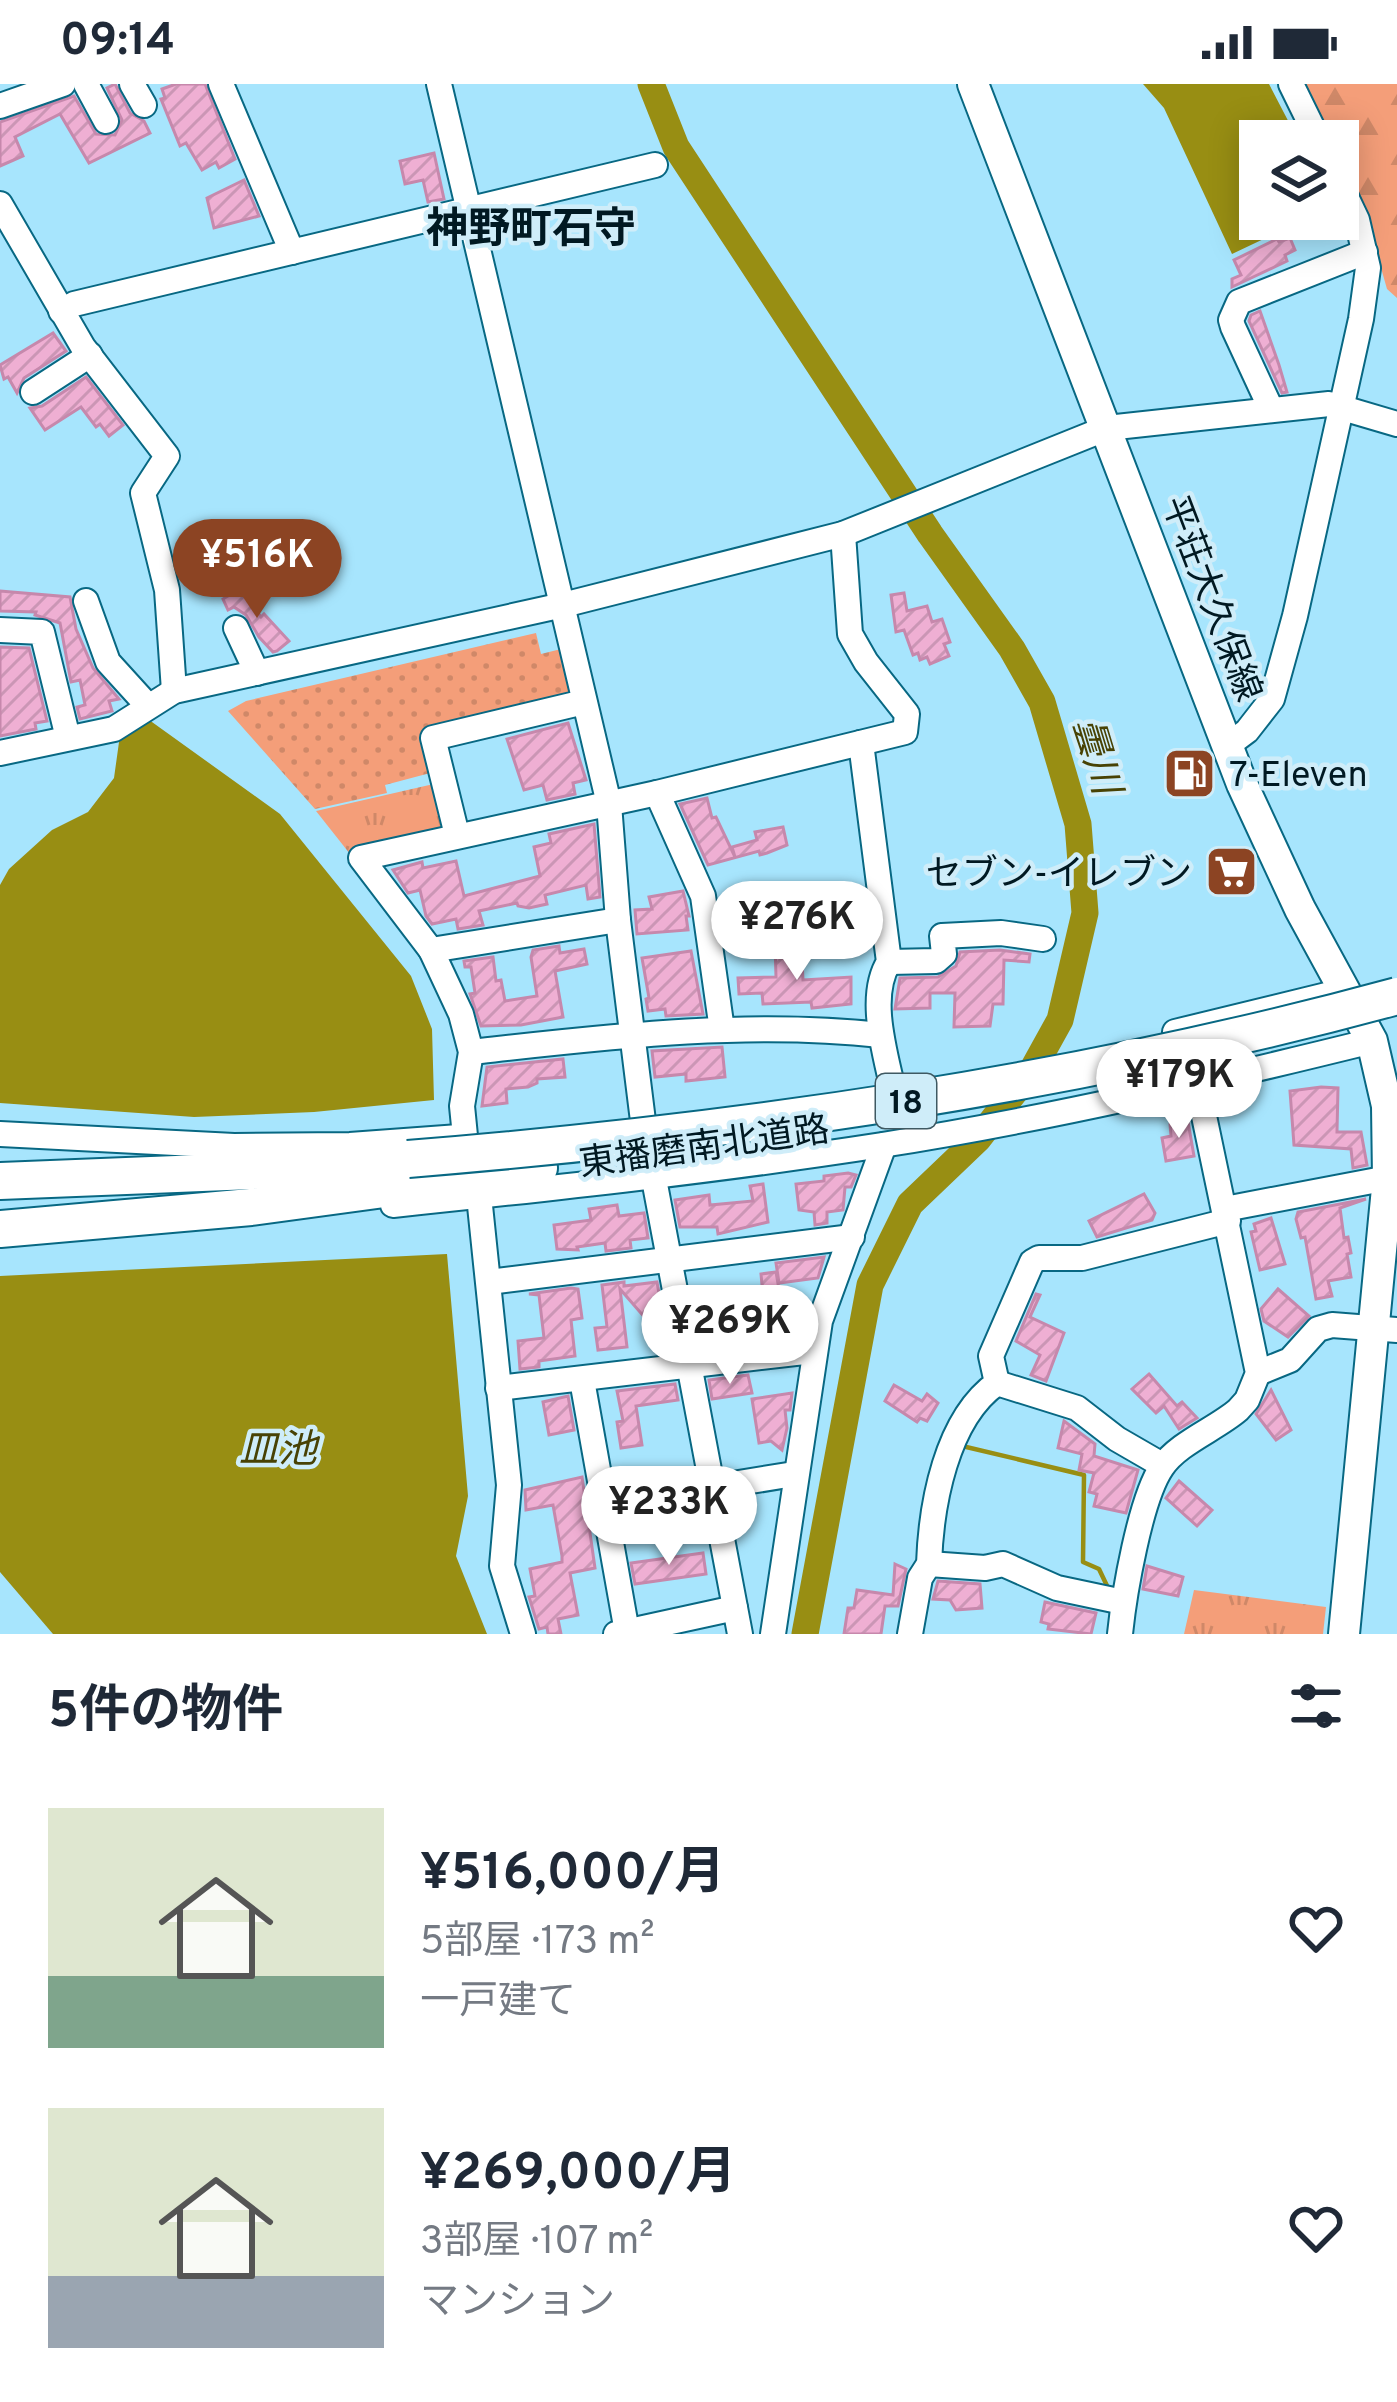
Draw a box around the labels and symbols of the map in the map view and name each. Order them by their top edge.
district label: 神野町石守 [426,205,636,258]
street label: 平荘大久保線 [1149,490,1269,709]
pin: ¥516K [173,519,341,621]
water label: 曇川 [1059,712,1130,805]
fuel station icon: 7-Eleven [1162,745,1218,801]
place label: 7-Eleven [1229,754,1368,800]
supermarket icon: セブン-イレブン [1203,844,1259,900]
place label: セブン-イレブン [926,853,1192,899]
pin: ¥276K [713,881,881,983]
pin: ¥179K [1095,1039,1263,1141]
road number: 18 [876,1074,936,1128]
street label: 東播磨南北道路 [577,1109,833,1189]
pin: ¥269K [646,1285,814,1387]
water label: 皿池 [239,1428,321,1477]
pin: ¥233K [585,1466,753,1568]

